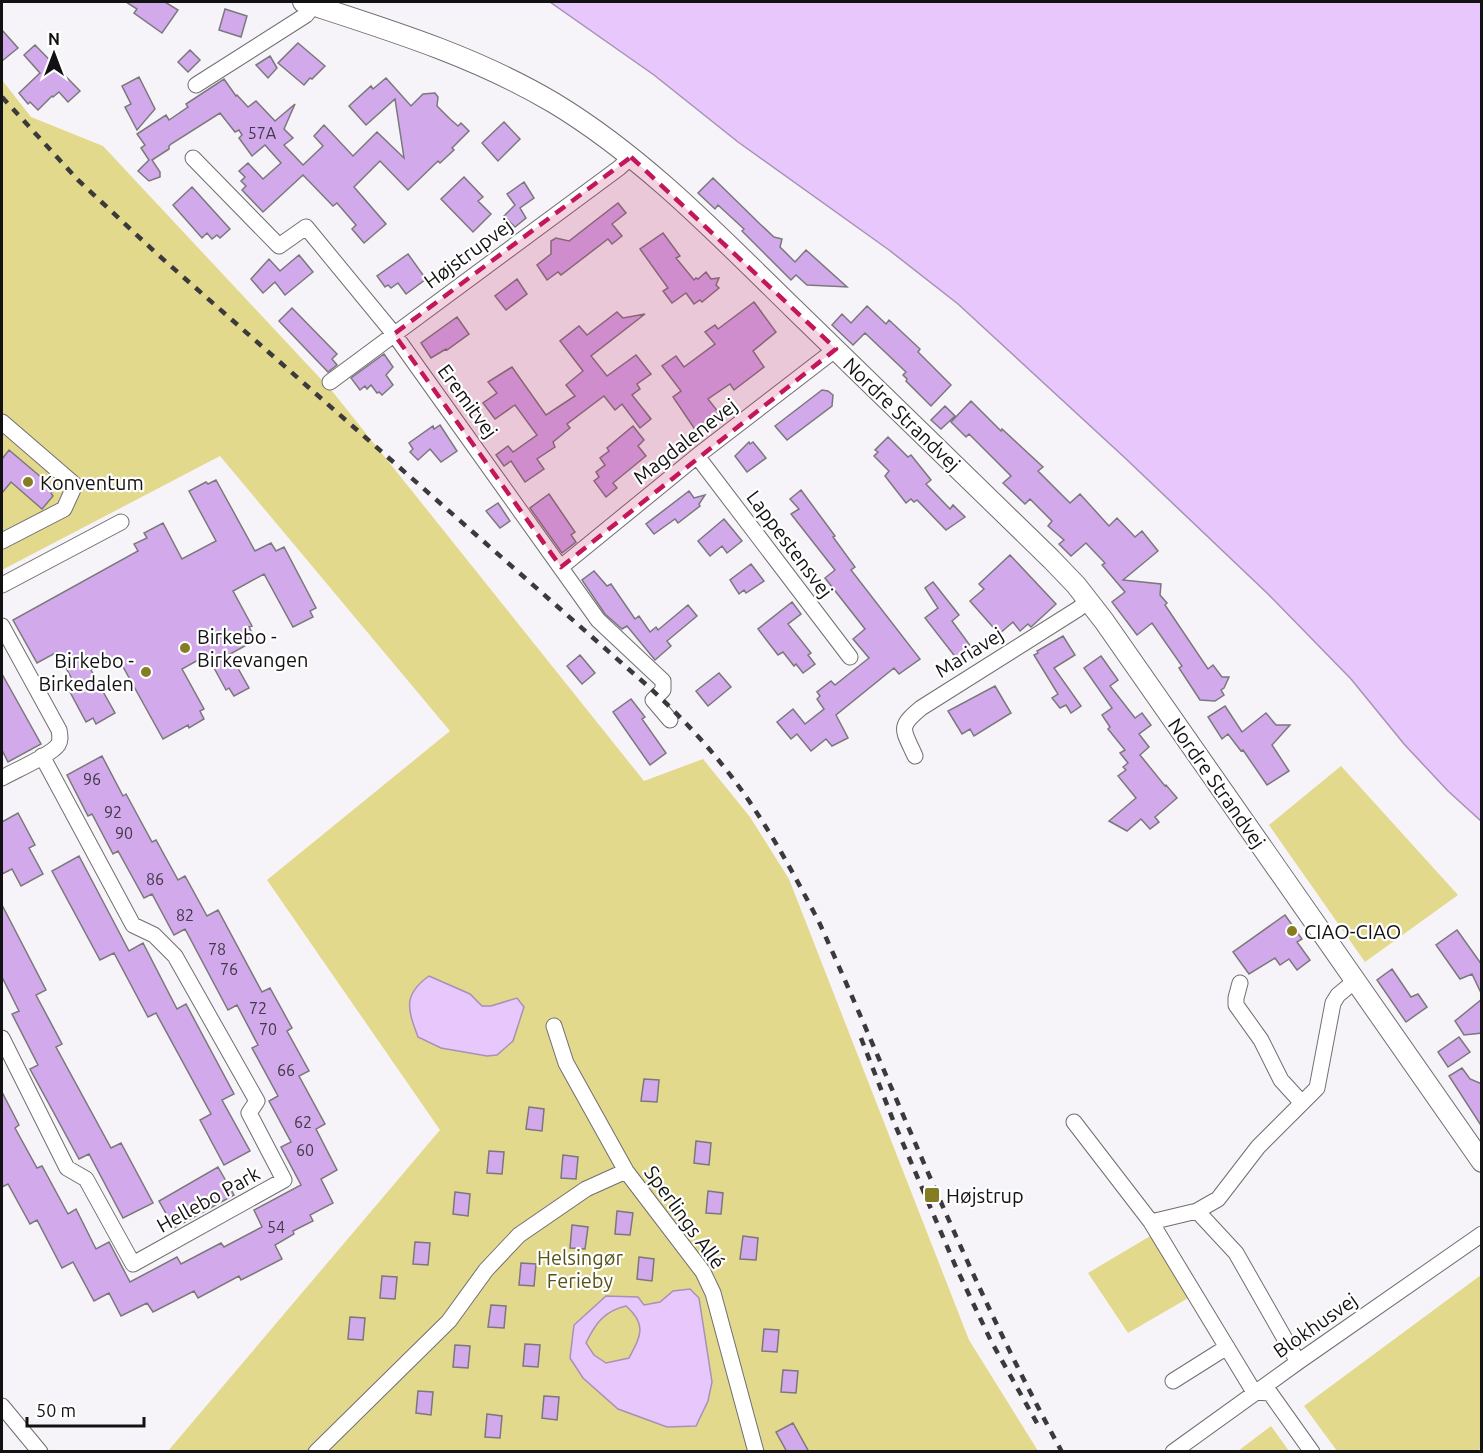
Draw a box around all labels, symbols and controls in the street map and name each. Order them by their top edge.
north arrow [24,24,84,84]
text: N [48,30,60,48]
house number: 57A [248,124,277,142]
street label: Højstrupvej [419,213,517,293]
street label: Nordre Strandvej [839,352,965,476]
street label: Eremitvej [434,360,502,442]
street label: Magdalenevej [628,393,742,489]
place label: Konventum [40,471,144,494]
marker: Konventum [21,475,35,489]
street label: Lappestensvej [742,486,838,602]
street label: Mariavej [931,622,1007,682]
place label: Birkebo - Birkevangen [197,625,308,671]
marker: Birkebo - Birkevangen [178,641,192,655]
place label: Birkebo - Birkedalen [38,649,134,695]
marker: Birkebo - Birkedalen [139,665,153,679]
street label: Nordre Strandvej [1164,714,1270,852]
house number: 96 [83,770,101,788]
house number: 92 [104,803,122,821]
house number: 90 [115,824,133,842]
house number: 86 [146,870,164,888]
house number: 82 [176,906,194,924]
place label: CIAO-CIAO [1304,920,1401,943]
marker: CIAO-CIAO [1285,924,1299,938]
house number: 78 [208,940,226,958]
house number: 76 [220,960,238,978]
house number: 72 [249,999,267,1017]
house number: 70 [259,1020,277,1038]
house number: 66 [277,1061,295,1079]
house number: 62 [294,1113,312,1131]
house number: 60 [296,1141,314,1159]
street label: Hellebo Park [152,1161,264,1237]
street label: Sperlings Allé [640,1161,730,1273]
place label: Højstrup [946,1184,1024,1207]
marker: Højstrup [923,1186,941,1204]
house number: 54 [267,1218,285,1236]
park label: Helsingør Ferieby [537,1246,623,1292]
street label: Blokhusvej [1269,1288,1361,1362]
scale bar [27,1390,144,1428]
text: 50 m [36,1400,76,1420]

